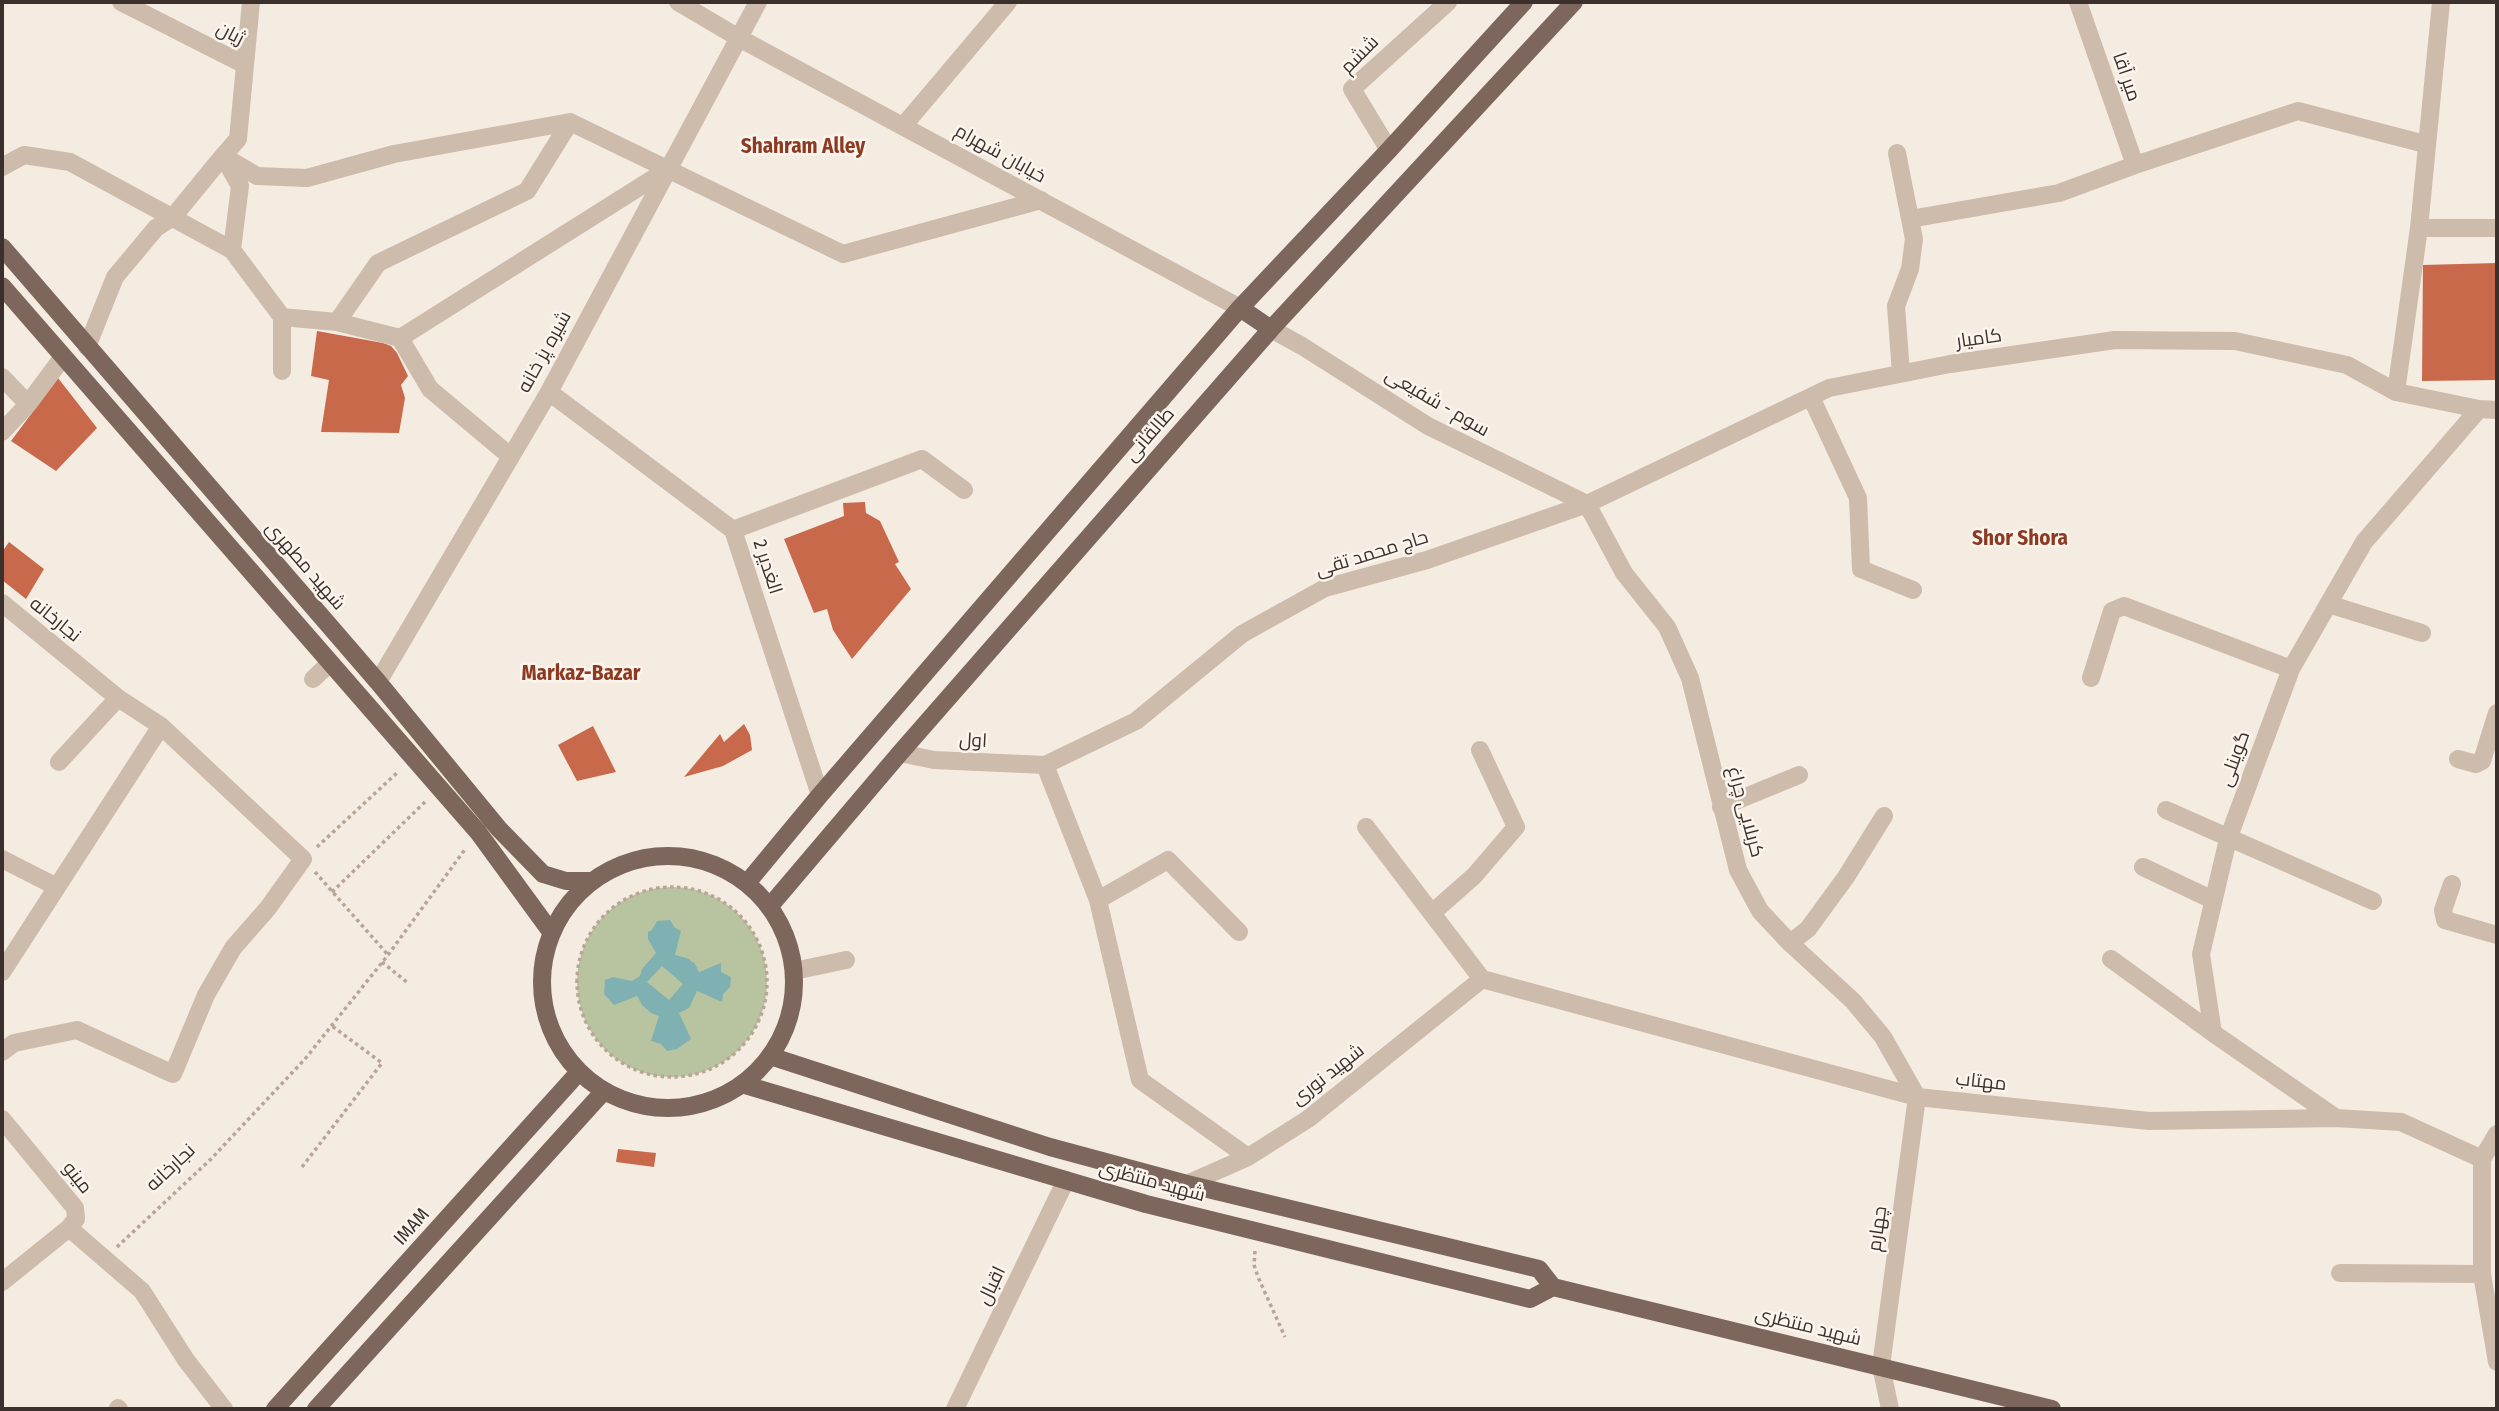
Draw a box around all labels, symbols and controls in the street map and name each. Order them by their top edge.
street label: ژیان [212,17,248,51]
street label: ششم [1336,31,1384,79]
street label: میر آقا [2107,50,2145,104]
street label: خیابان شهرام [951,120,1049,188]
district label: Shahram Alley [741,134,865,160]
street label: شیره پز خانه [513,307,577,397]
street label: کامیار [1955,325,2003,353]
street label: سوم - شفیعی [1381,364,1493,442]
street label: طالقانی [1120,403,1180,467]
street label: شهید مطهری [260,517,350,615]
street label: حاج محمد تقی [1313,526,1431,582]
district label: Shor Shora [1972,526,2068,552]
street label: 2 الغدیر [747,537,787,597]
street label: نجارخانه [25,592,85,648]
district label: Markaz-Bazar [521,661,641,687]
street label: گوینلی [2215,728,2255,790]
street label: اول [958,729,988,753]
street label: کربلایی چراغ [1722,764,1768,860]
street label: شهید نوری [1287,1039,1369,1111]
street label: مهتاب [1954,1068,2008,1096]
street label: نجارخانه [142,1139,200,1197]
street label: مینو [57,1157,97,1199]
street label: شهید منتظری [1097,1157,1207,1207]
street label: IMAM [389,1204,435,1250]
street label: چهارم [1864,1205,1892,1253]
street label: اقبال [973,1263,1011,1309]
street label: شهید منتظری [1752,1303,1864,1351]

